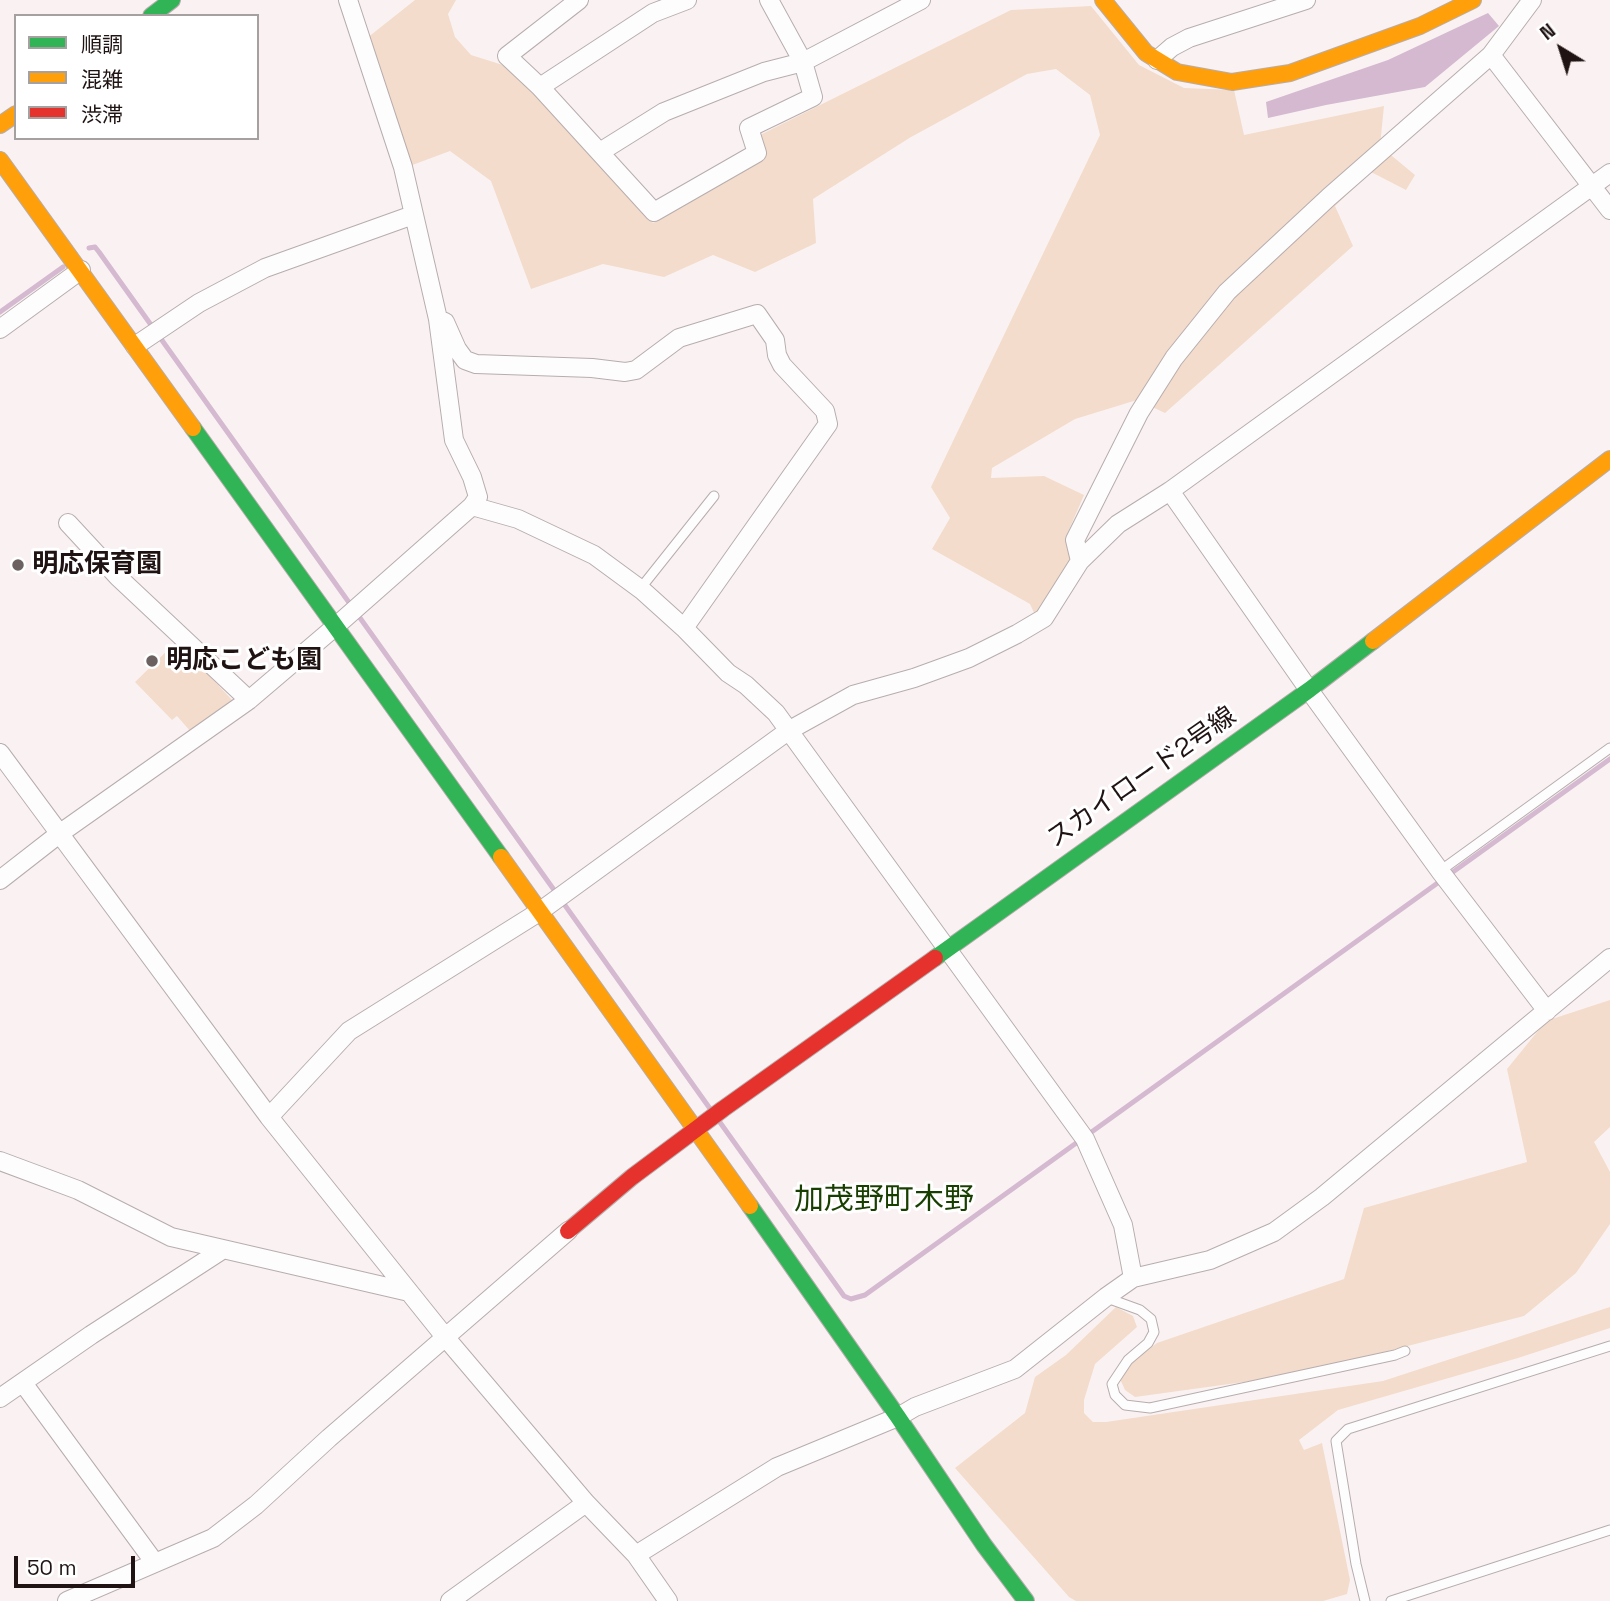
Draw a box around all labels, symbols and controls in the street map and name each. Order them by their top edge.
legend [14,14,259,140]
north arrow [1526,14,1596,84]
text: N [1535,18,1560,46]
text: 順調 [81,31,123,58]
text: 混雑 [81,66,123,93]
text: 渋滞 [81,101,123,128]
place label: 明応保育園 [32,549,162,581]
marker: 明応保育園 [10,557,26,573]
place label: 明応こども園 [166,645,322,677]
marker: 明応こども園 [144,653,160,669]
street label: スカイロード2号線 [1041,701,1243,855]
district label: 加茂野町木野 [794,1183,974,1219]
scale bar [18,1542,138,1586]
text: 50 m [27,1554,77,1581]

